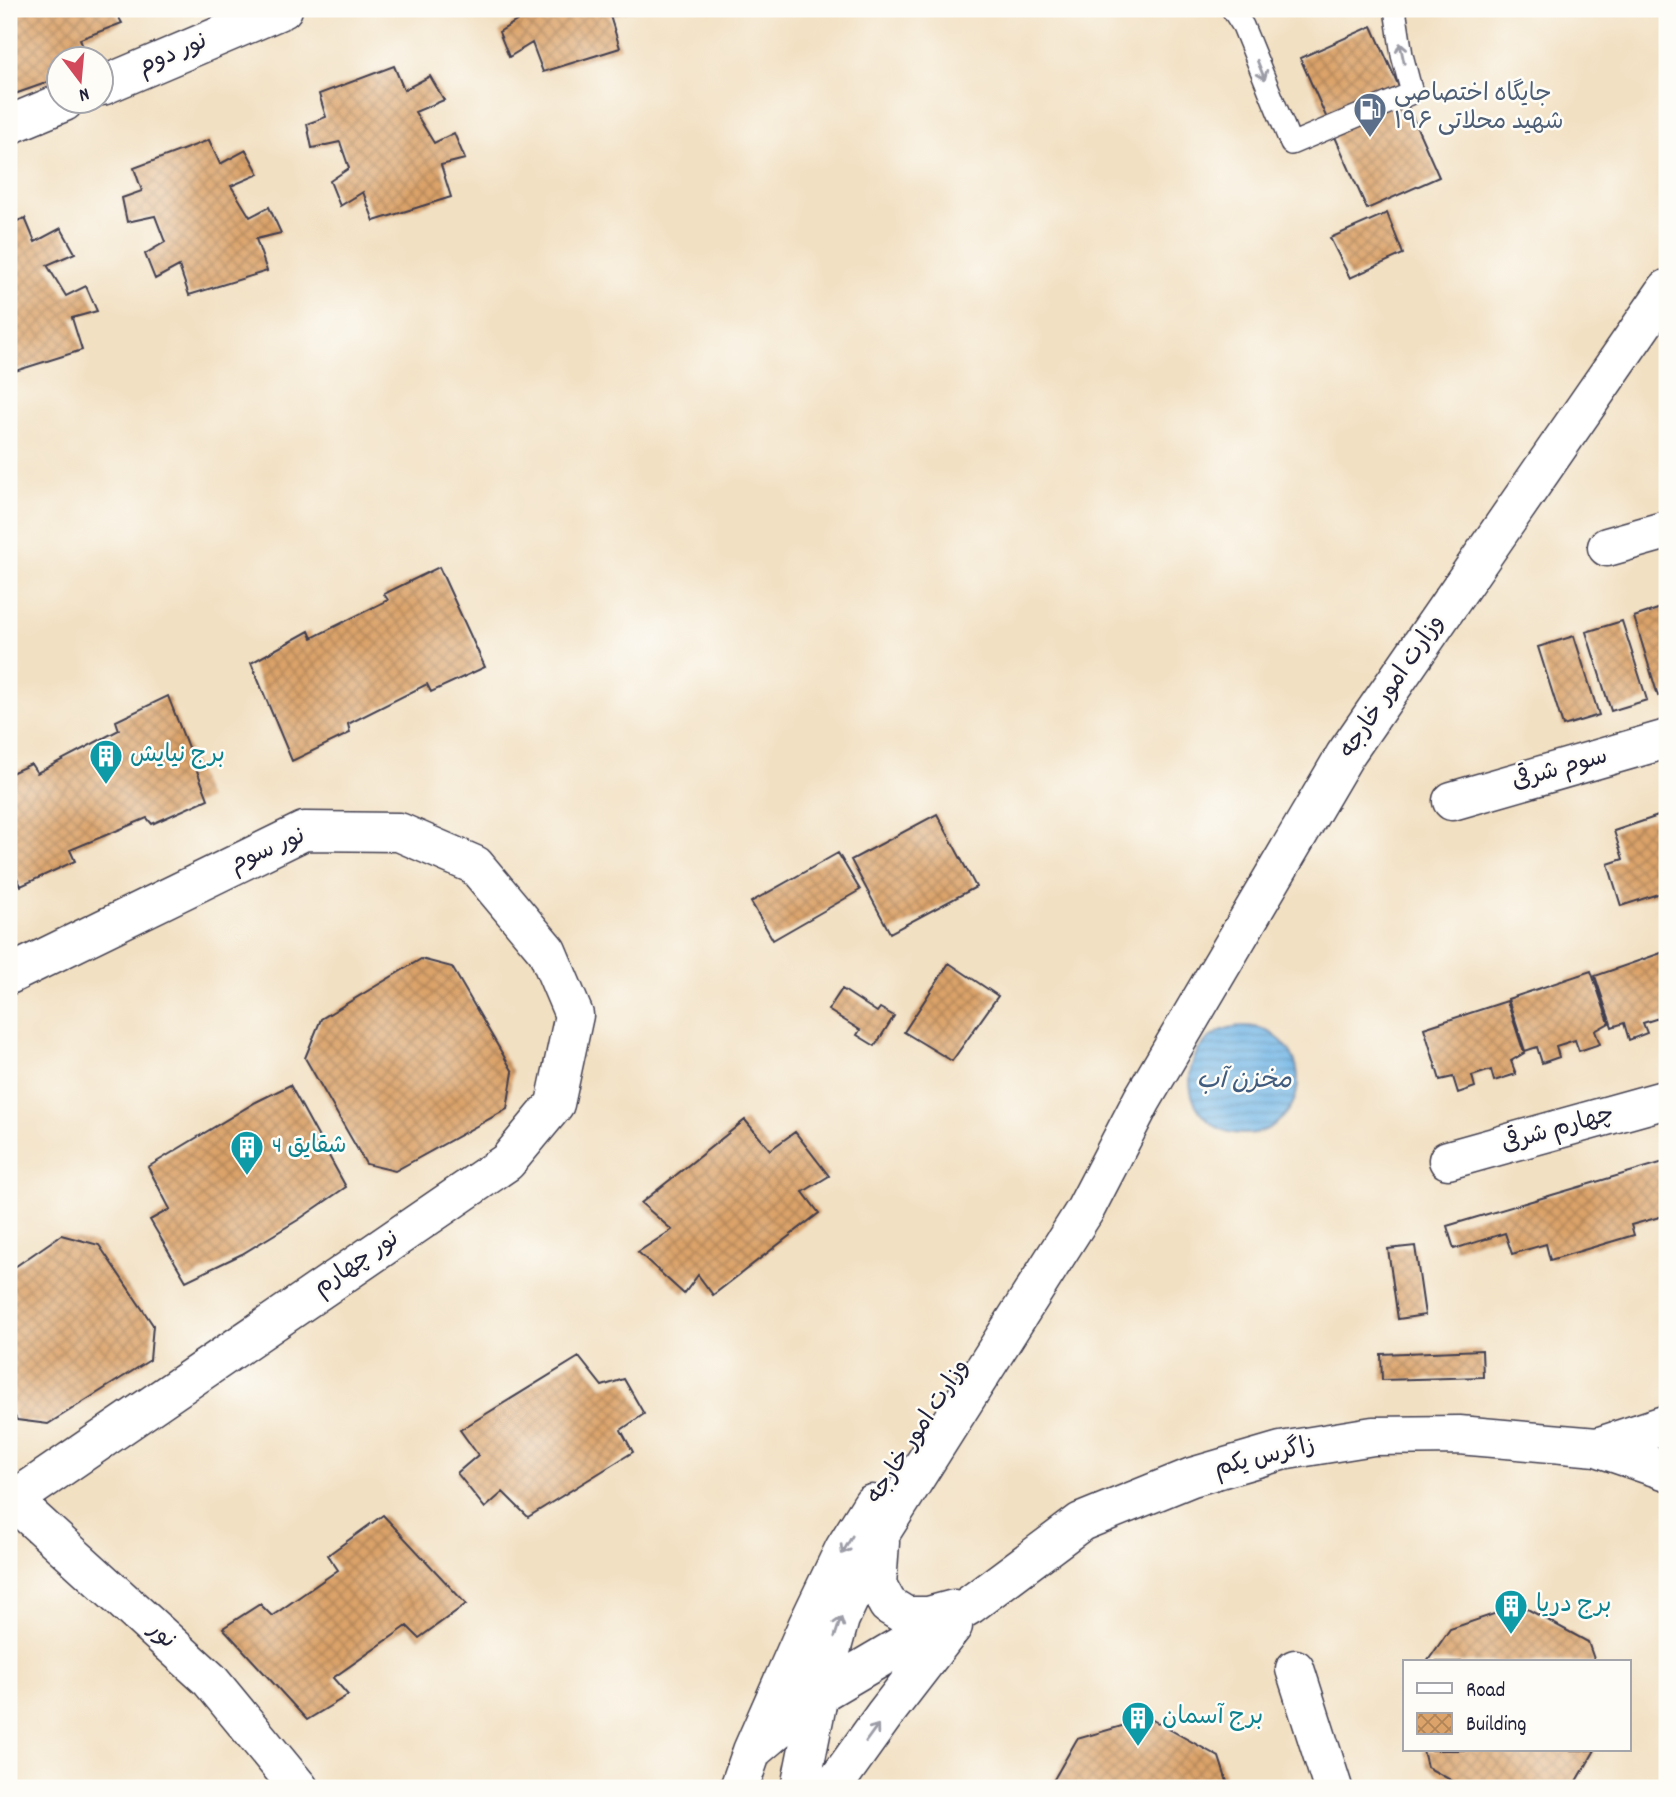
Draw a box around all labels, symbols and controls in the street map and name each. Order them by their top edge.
street label: نور دوم [133,25,213,85]
one-way arrow [1395,42,1409,65]
north arrow [46,46,116,116]
one-way arrow [1255,59,1268,80]
place label: جایگاه اختصاصی ۱۹۶ شهید محلاتی [1394,78,1564,140]
text: N [75,79,92,107]
fuel station icon: جایگاه اختصاصی ۱۹۶ شهید محلاتی [1351,90,1389,139]
street label: وزارت امور خارجه [1332,608,1454,766]
building icon: برج نیایش [87,737,125,786]
place label: برج نیایش [130,739,225,773]
street label: سوم شرقی [1508,739,1612,800]
street label: نور سوم [225,820,311,882]
water label: مخزن آب [1196,1063,1292,1100]
street label: چهارم شرقی [1497,1097,1618,1162]
building icon: شقایق 4 [228,1128,266,1177]
place label: شقایق 4 [272,1130,347,1164]
street label: نور چهارم [307,1223,407,1305]
street label: وزارت امور خارجه [859,1353,979,1511]
street label: زاگرس یکم [1211,1429,1319,1487]
one-way arrow [839,1535,853,1555]
building icon: برج دریا [1492,1587,1530,1636]
place label: برج دریا [1536,1589,1611,1623]
street label: نور [139,1613,183,1658]
one-way arrow [833,1616,846,1638]
legend [1403,1660,1630,1752]
text: Road [1466,1677,1505,1707]
building icon: برج آسمان [1119,1699,1157,1748]
place label: برج آسمان [1162,1701,1263,1735]
text: Building [1466,1711,1526,1741]
one-way arrow [864,1724,879,1743]

